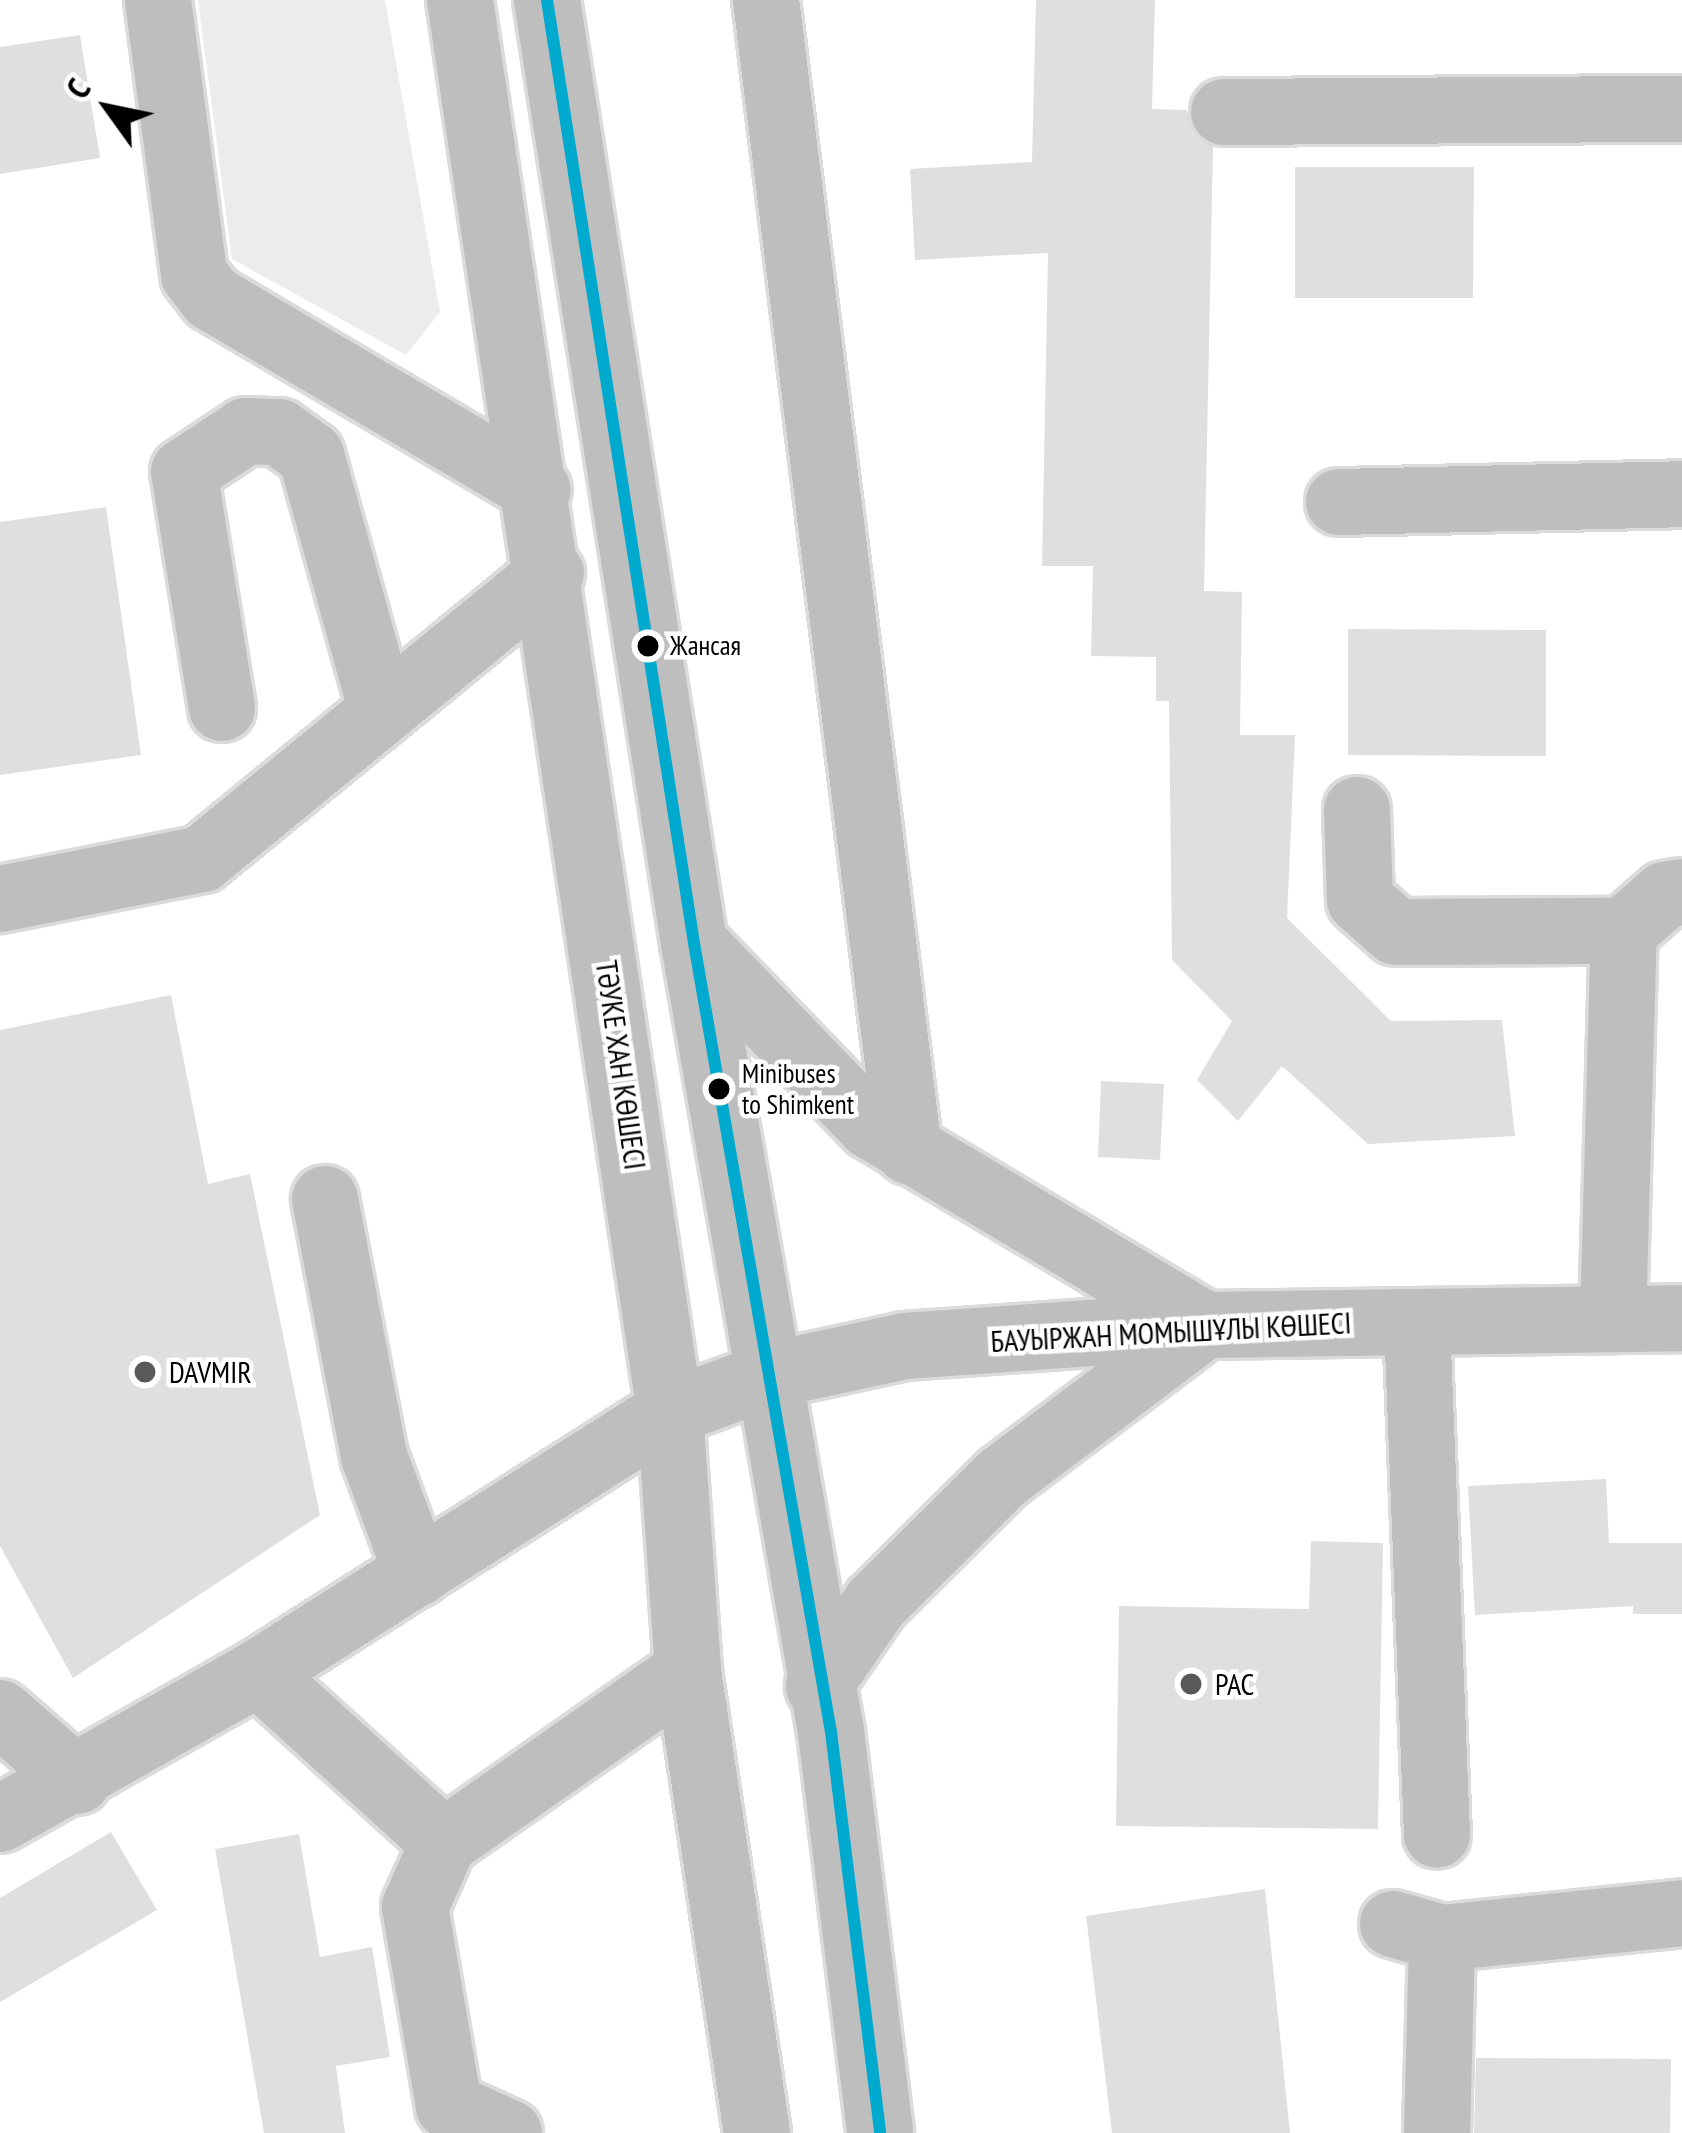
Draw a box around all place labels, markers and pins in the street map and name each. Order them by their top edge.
place label: Жансая [670,630,741,662]
marker: Жансая [637,635,659,657]
place label: Minibuses to Shimkent [742,1057,854,1120]
marker: Minibuses to Shimkent [708,1078,730,1100]
place label: DAVMIR [169,1354,252,1390]
marker: DAVMIR [132,1359,158,1385]
place label: РАС [1215,1666,1254,1702]
marker: РАС [1178,1671,1204,1697]

